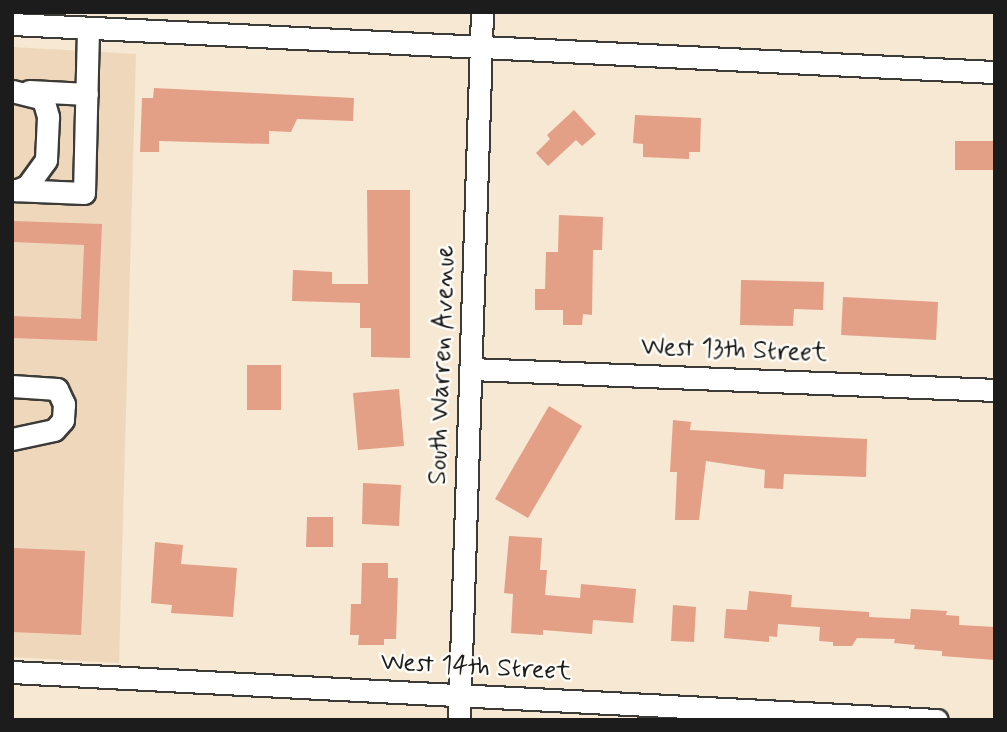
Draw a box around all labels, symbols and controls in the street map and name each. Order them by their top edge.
street label: South Warren Avenue [423,246,463,484]
street label: West 13th Street [640,332,828,370]
street label: West 14th Street [380,647,572,689]

